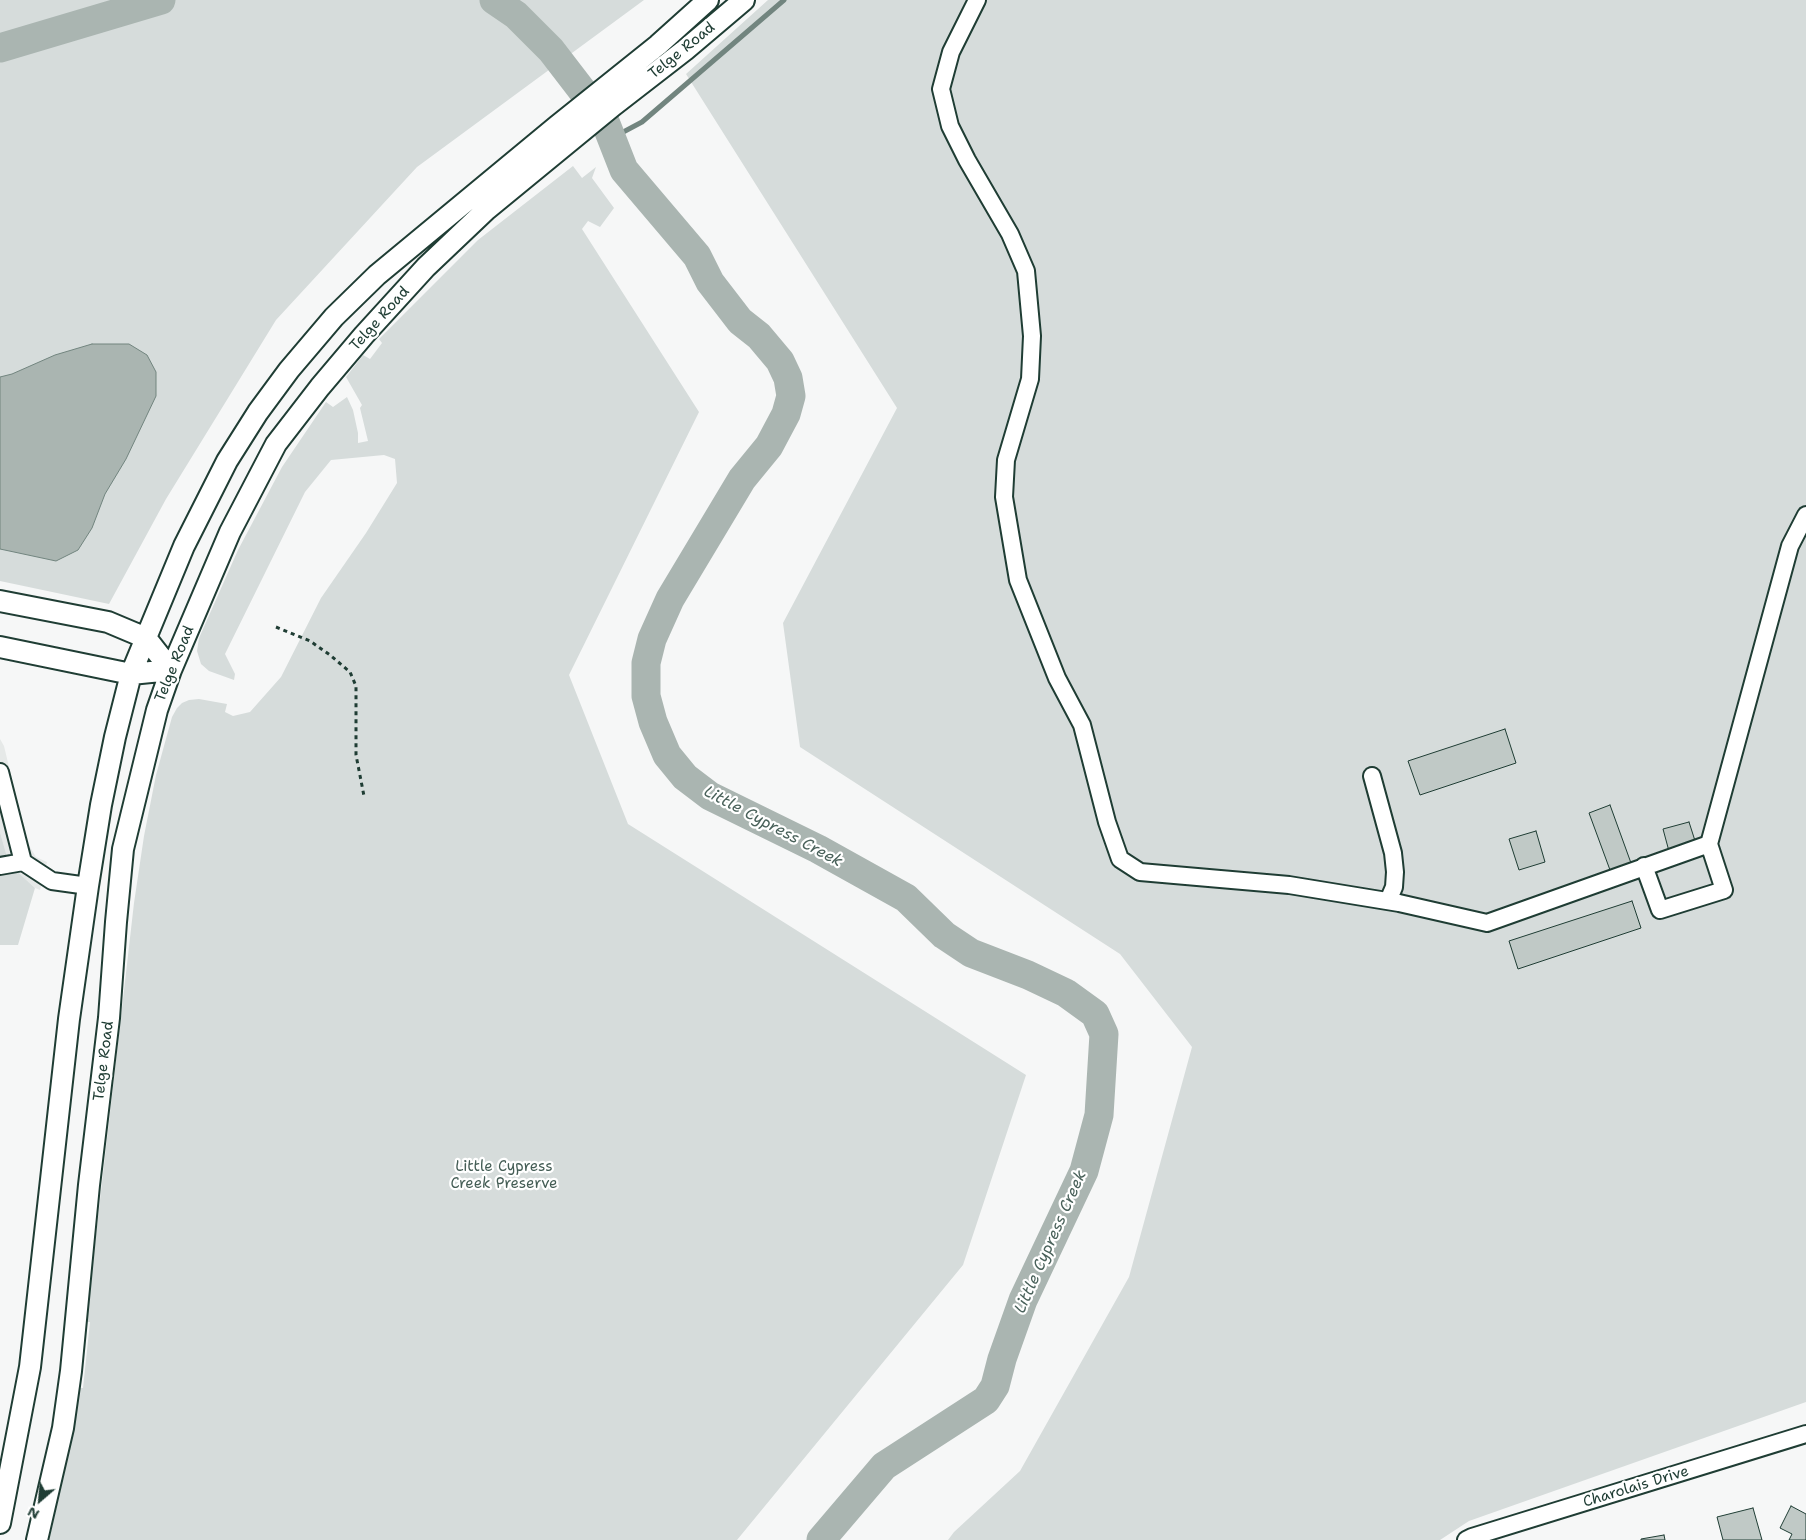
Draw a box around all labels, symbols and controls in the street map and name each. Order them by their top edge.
street label: Telge Road [645,19,719,83]
street label: Telge Road [346,283,414,355]
street label: Telge Road [152,623,198,705]
water label: Little Cypress Creek [700,782,846,872]
street label: Telge Road [90,1020,118,1102]
park label: Little Cypress Creek Preserve [450,1158,558,1193]
water label: Little Cypress Creek [1011,1168,1091,1316]
street label: Charolais Drive [1581,1462,1691,1512]
north arrow [15,1475,65,1525]
text: N [24,1503,42,1524]

